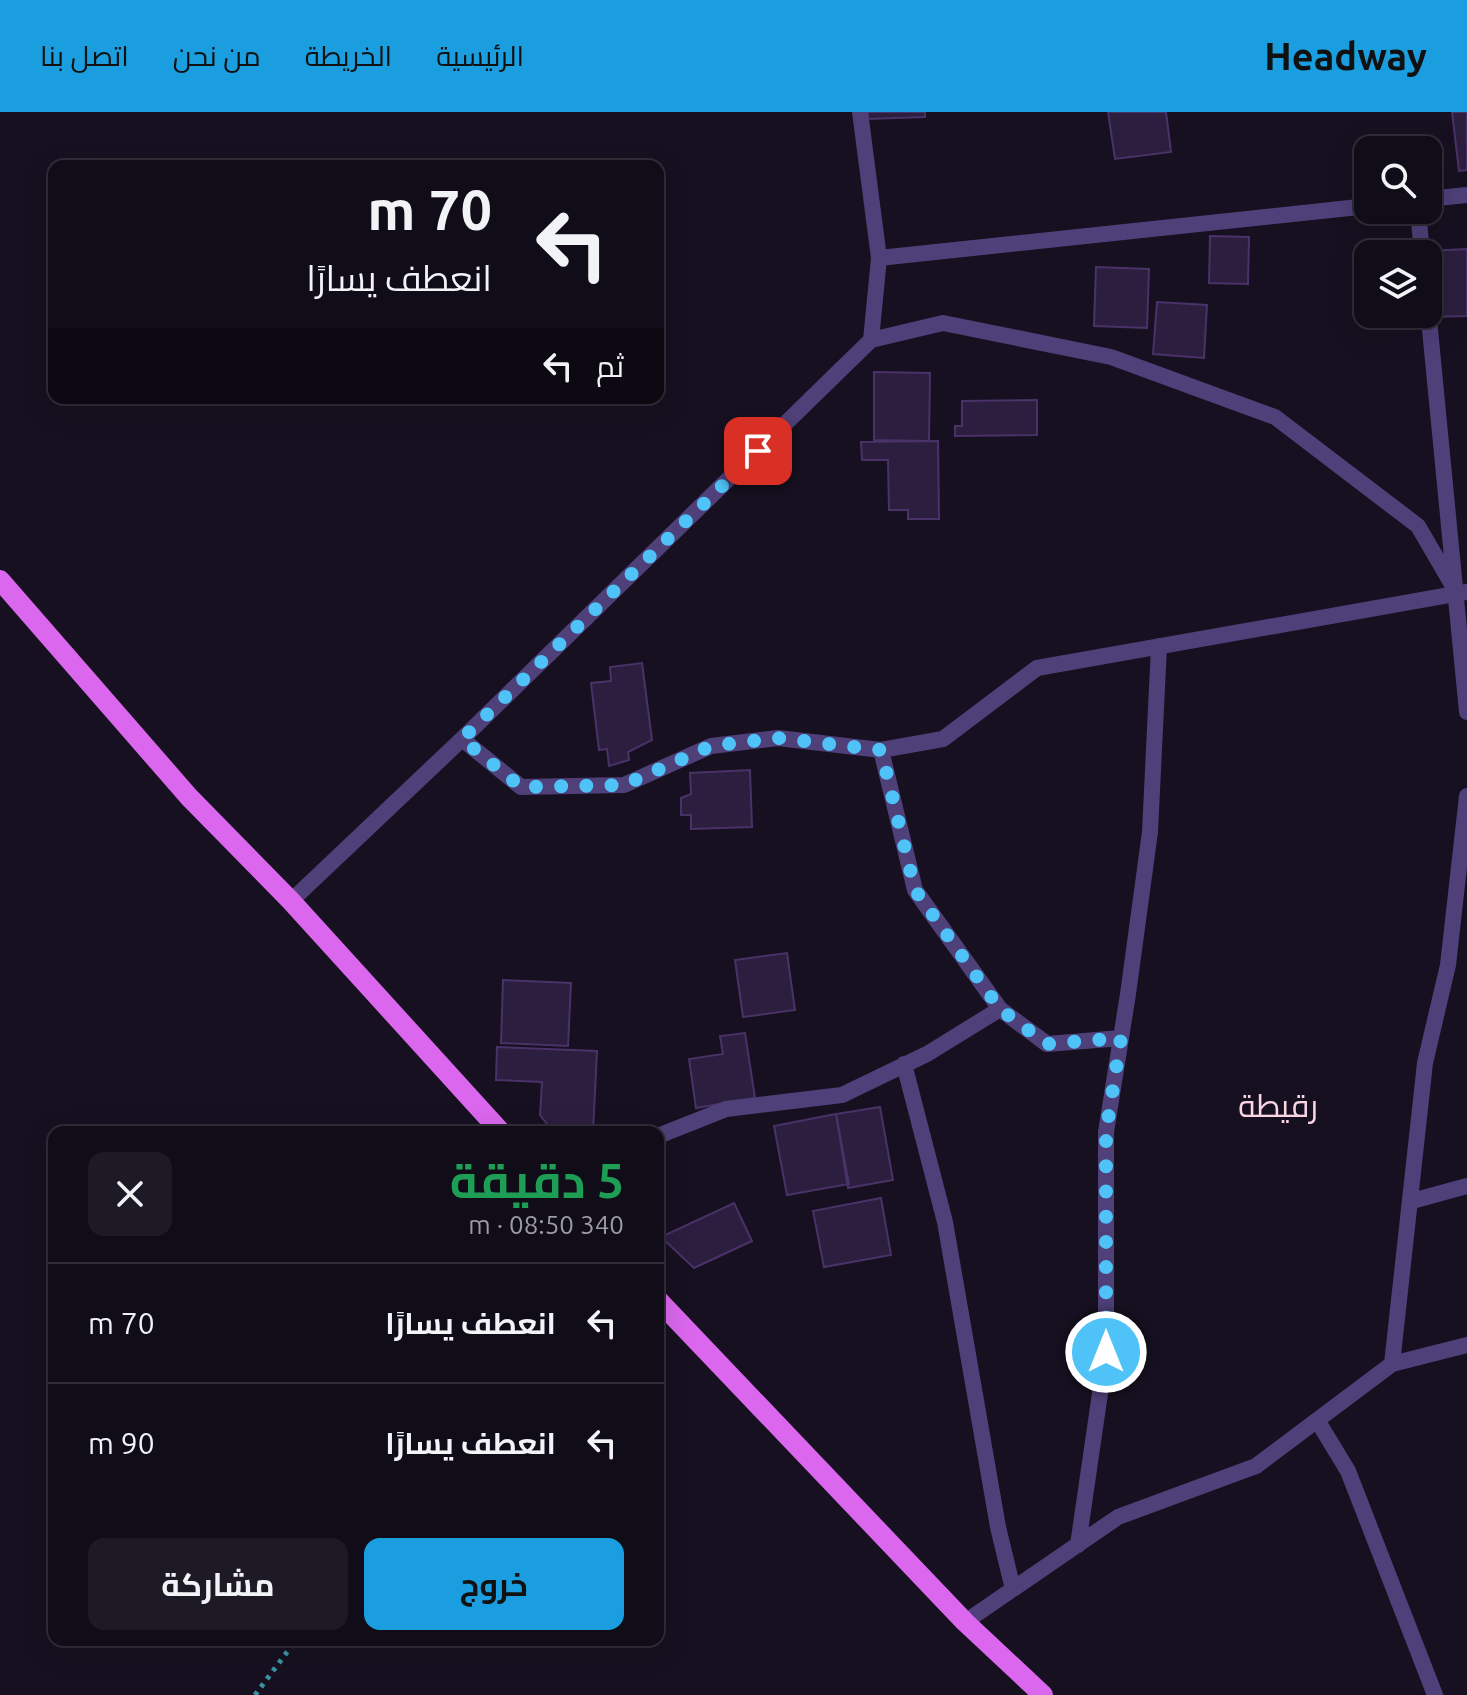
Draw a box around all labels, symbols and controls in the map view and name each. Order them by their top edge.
text: Headway [1264,35,1427,77]
text: اتصل بنا [40,40,129,71]
text: من نحن [173,40,261,71]
text: الخريطة [305,40,392,71]
text: الرئيسية [436,40,524,71]
map controls [1354,136,1442,328]
button: search [1354,136,1442,224]
text: 70 m [367,178,492,241]
icon: left [520,192,624,296]
button: layers [1354,240,1442,328]
text: انعطف يسارًا [306,257,492,298]
icon: left [536,344,580,388]
text: ثم [596,349,624,383]
pin [724,417,792,485]
icon: arrive [736,429,780,473]
district label: رقيطة [1238,1087,1318,1124]
button: close [88,1152,172,1236]
text: 5 دقيقة [450,1153,624,1207]
text: 340 m · 08:50 [468,1210,624,1239]
icon: left [580,1301,624,1345]
text: 70 m [88,1306,155,1340]
text: انعطف يسارًا [385,1306,556,1340]
position arrow [1064,1310,1148,1394]
icon: left [580,1421,624,1465]
text: 90 m [88,1426,155,1460]
text: انعطف يسارًا [385,1426,556,1460]
button: مشاركة [88,1538,348,1630]
button: خروج [364,1538,624,1630]

